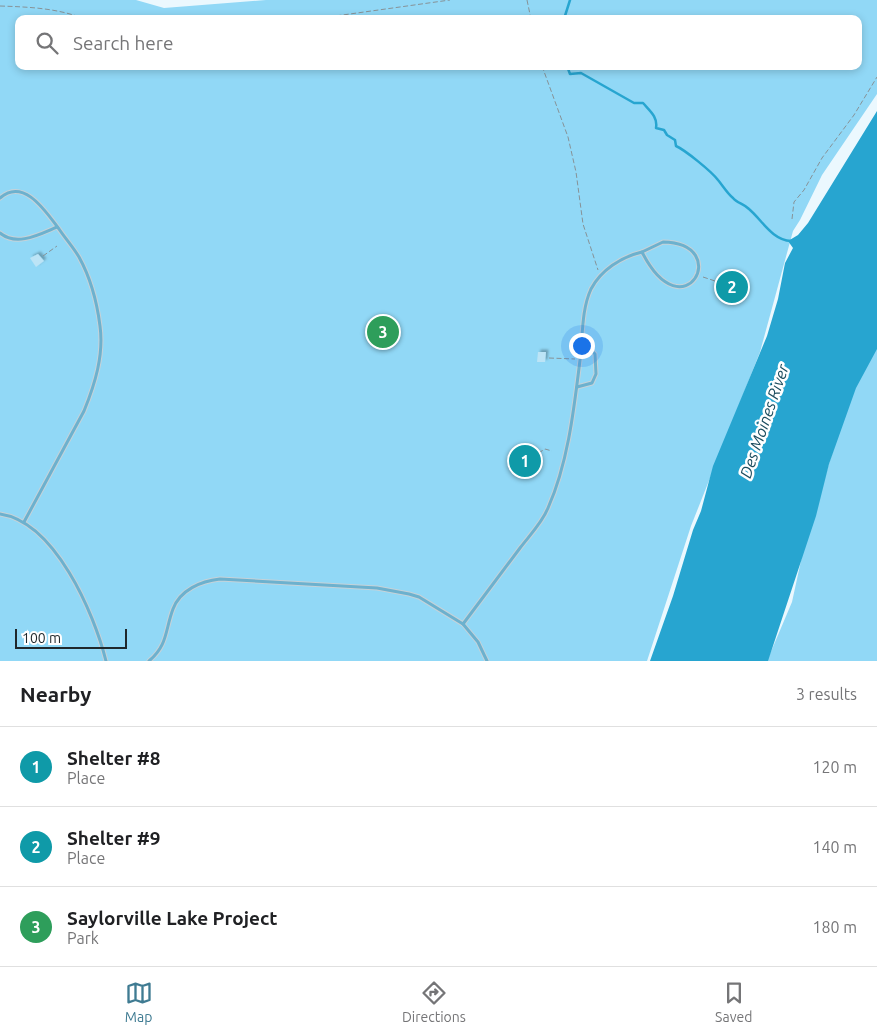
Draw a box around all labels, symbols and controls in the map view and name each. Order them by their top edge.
search box [15,15,862,70]
icon: search [33,29,61,57]
text: Search here [73,32,173,54]
pin: 2 [716,268,748,306]
pin: 3 [367,313,399,351]
your location [569,333,595,359]
water label: Des Moines River [736,361,792,480]
pin: 1 [509,442,541,480]
scale bar [15,626,128,649]
text: 100 m [22,630,61,646]
text: Nearby [20,682,91,706]
text: 3 results [796,685,857,703]
text: Shelter #8 [67,747,161,769]
text: 1 [31,758,41,776]
text: 120 m [812,758,857,776]
text: Place [67,769,105,787]
text: Shelter #9 [67,827,161,849]
text: 2 [31,838,41,856]
text: 140 m [812,838,857,856]
text: Place [67,849,105,867]
text: Saylorville Lake Project [67,907,277,929]
text: 3 [31,918,41,936]
text: 180 m [812,918,857,936]
text: Park [67,929,99,947]
tab: Map [125,979,153,1025]
tab: Directions [402,979,466,1025]
tab: Saved [715,979,752,1025]

